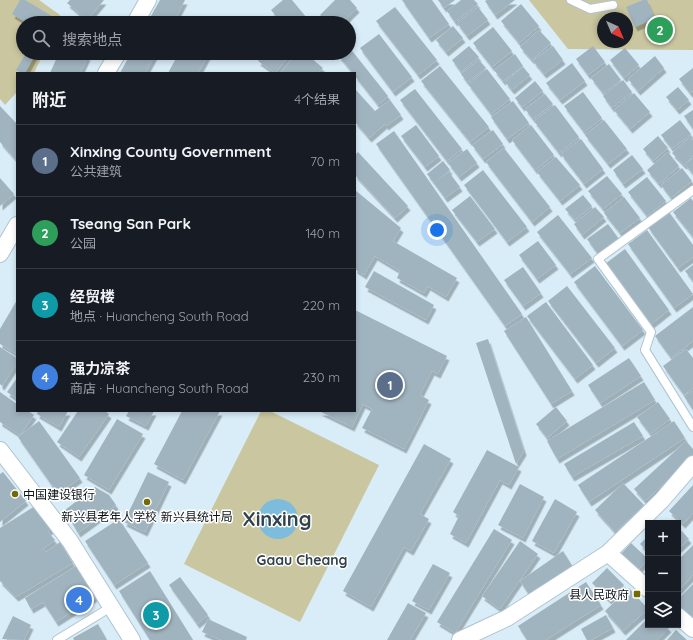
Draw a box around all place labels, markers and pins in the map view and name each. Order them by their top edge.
pin: 2 [647,15,673,45]
pin: 1 [377,370,403,400]
place label: 中国建设银行 [23,487,95,502]
marker: 中国建设银行 [10,489,20,499]
marker: 新兴县老年人学校 新兴县统计局 [142,497,152,507]
place label: 新兴县老年人学校 新兴县统计局 [61,509,233,524]
pin: 4 [66,585,92,615]
place label: 县人民政府 [569,587,629,602]
marker: 县人民政府 [632,589,642,599]
pin: 3 [143,600,169,630]

